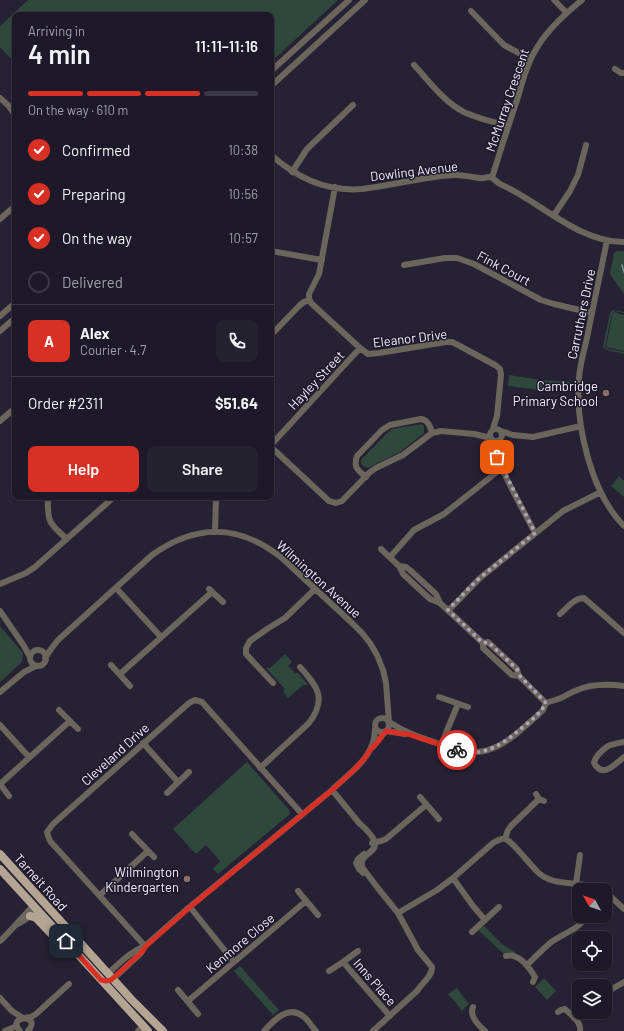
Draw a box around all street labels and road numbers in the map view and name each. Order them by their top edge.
street label: McMurray Crescent [482,46,532,154]
street label: Dowling Avenue [369,158,459,184]
street label: Fink Court [474,247,534,289]
street label: Carruthers Drive [564,267,598,361]
street label: Eleanor Drive [372,326,448,350]
street label: Hayley Street [285,347,347,413]
street label: Wilmington Avenue [273,537,365,621]
street label: Cleveland Drive [78,719,152,789]
street label: Tarneit Road [11,850,71,914]
street label: Kenmore Close [202,910,278,976]
street label: Inns Place [350,955,400,1009]

